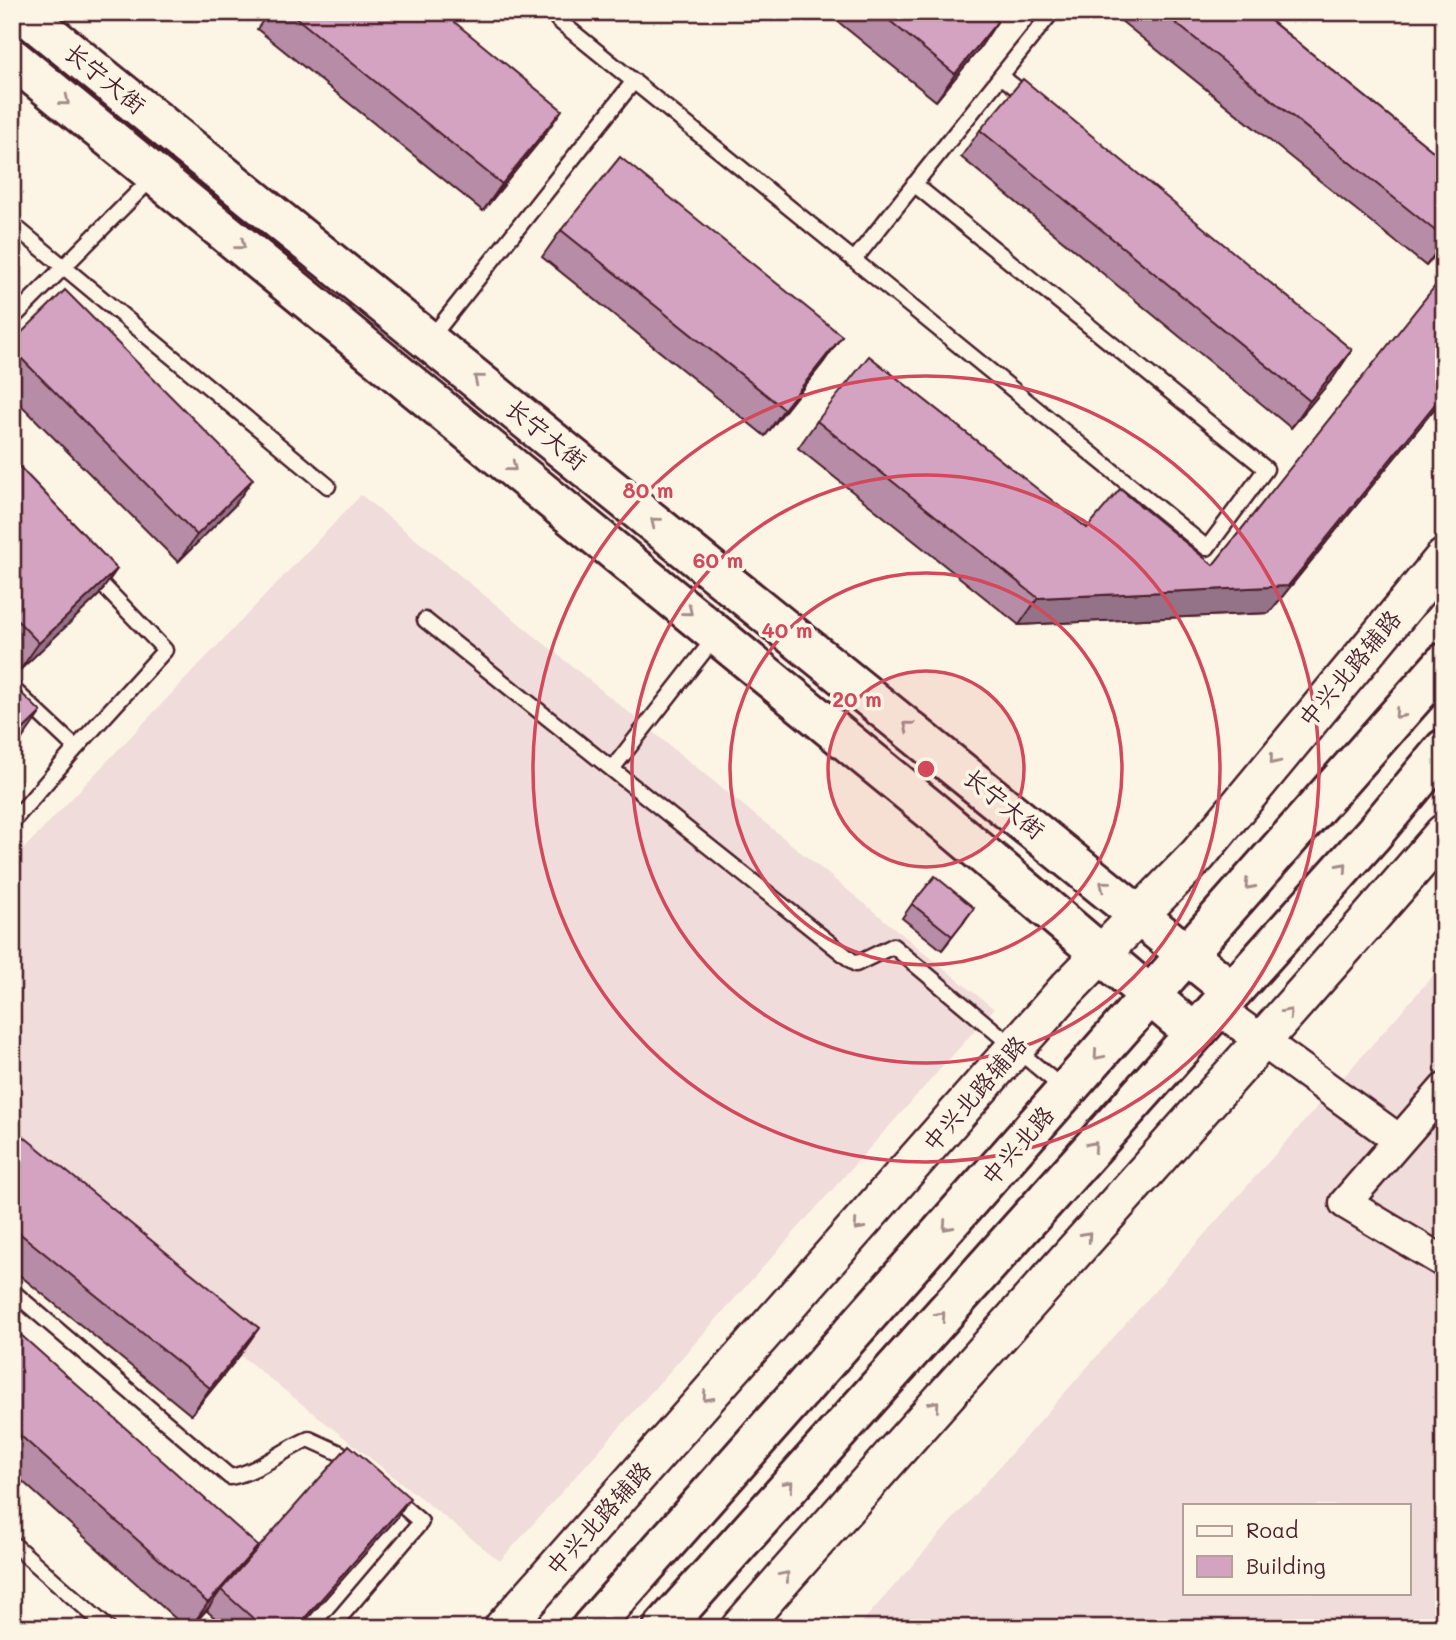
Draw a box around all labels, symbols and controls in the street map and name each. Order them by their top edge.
street label: 长宁大街 [59,36,153,120]
one-way arrow [57,93,70,105]
one-way arrow [234,237,246,250]
one-way arrow [473,375,485,388]
street label: 长宁大街 [500,392,594,476]
one-way arrow [503,459,516,471]
text: 80 m [623,476,673,503]
one-way arrow [650,518,663,530]
text: 60 m [693,546,743,573]
one-way arrow [679,603,692,615]
street label: 中兴北路辅路 [1291,603,1407,733]
text: 40 m [761,616,813,643]
text: 20 m [832,685,882,712]
one-way arrow [1395,706,1408,719]
one-way arrow [903,722,916,735]
one-way arrow [1270,752,1282,765]
centre of rings [914,757,938,781]
street label: 长宁大街 [958,761,1052,845]
one-way arrow [1335,862,1347,875]
one-way arrow [1244,877,1257,890]
one-way arrow [1099,881,1112,893]
one-way arrow [1280,1008,1292,1021]
street label: 中兴北路辅路 [917,1030,1033,1158]
one-way arrow [1094,1047,1106,1060]
street label: 中兴北路 [976,1100,1060,1192]
one-way arrow [1085,1141,1097,1154]
one-way arrow [943,1217,955,1230]
one-way arrow [854,1218,866,1231]
one-way arrow [1079,1231,1091,1244]
one-way arrow [933,1311,945,1324]
one-way arrow [703,1389,716,1402]
one-way arrow [927,1400,939,1413]
street label: 中兴北路辅路 [538,1454,658,1582]
one-way arrow [781,1480,793,1493]
legend [1183,1504,1410,1594]
text: Road [1246,1516,1298,1543]
text: Building [1246,1552,1326,1579]
one-way arrow [777,1572,789,1585]

